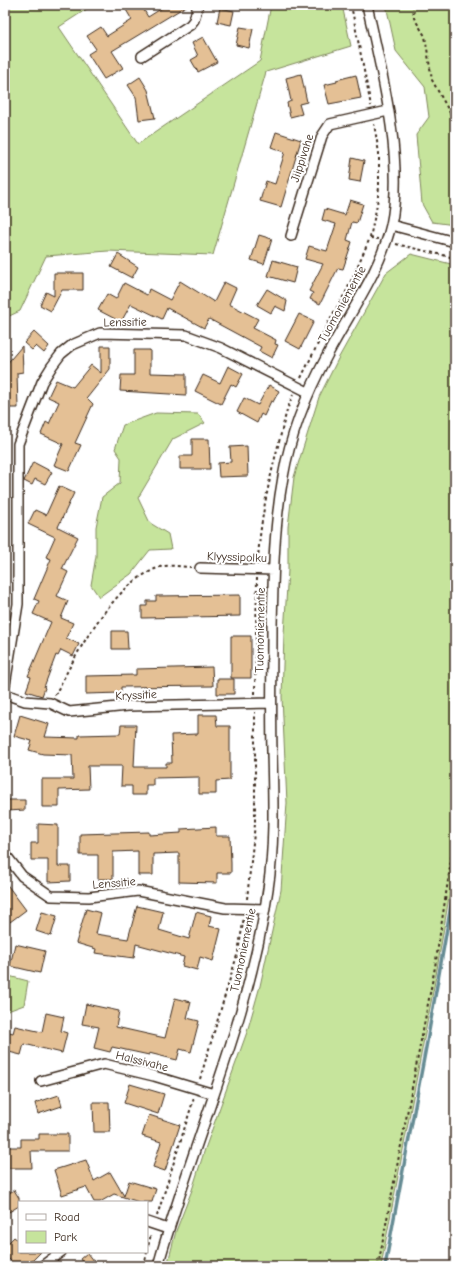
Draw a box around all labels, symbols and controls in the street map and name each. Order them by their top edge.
street label: Jiippivahe [288,132,316,184]
street label: Tuomoniementie [315,263,369,345]
street label: Lenssitie [103,315,147,329]
street label: Klyyssipolku [207,549,267,565]
street label: Tuomoniementie [252,587,268,673]
street label: Kryssitie [115,687,157,703]
street label: Lenssitie [92,874,136,892]
street label: Tuomoniementie [227,907,259,993]
street label: Halssivahe [114,1048,170,1074]
legend [18,1201,148,1253]
text: Road [54,1210,80,1224]
text: Park [54,1230,77,1244]

